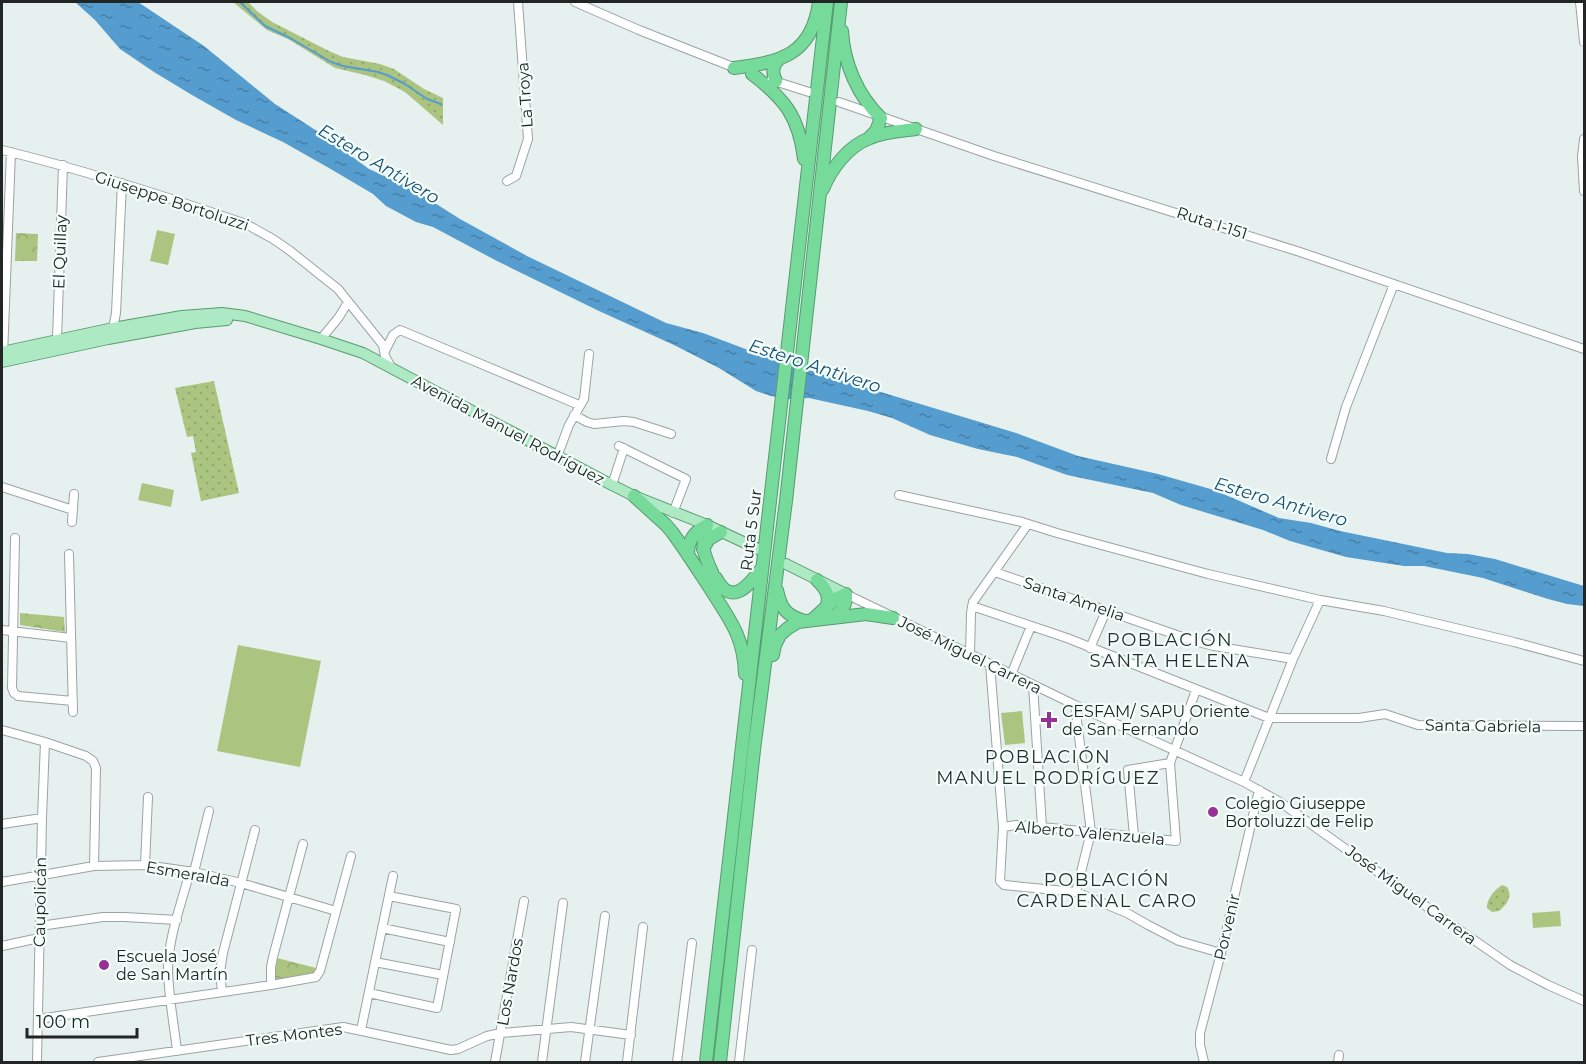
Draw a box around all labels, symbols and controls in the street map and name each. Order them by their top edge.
street label: La Troya [513,61,537,129]
water label: Estero Antivero [314,119,444,209]
street label: Giuseppe Bortoluzzi [92,167,252,235]
street label: Ruta I-151 [1174,203,1250,243]
street label: El Quillay [49,214,71,289]
water label: Estero Antivero [746,334,884,398]
street label: Avenida Manuel Rodríguez [408,371,608,489]
water label: Estero Antivero [1212,472,1350,532]
street label: Ruta 5 Sur [737,488,765,572]
street label: Santa Amelia [1021,573,1127,625]
street label: José Miguel Carrera [894,612,1045,698]
district label: POBLACIÓN SANTA HELENA [1090,629,1250,672]
place label: CESFAM/ SAPU Oriente de San Fernando [1062,702,1250,739]
marker: CESFAM/ SAPU Oriente de San Fernando [1040,711,1058,729]
street label: Santa Gabriela [1425,715,1541,737]
district label: POBLACIÓN MANUEL RODRÍGUEZ [936,746,1160,789]
place label: Colegio Giuseppe Bortoluzzi de Felip [1225,794,1374,831]
marker: Colegio Giuseppe Bortoluzzi de Felip [1206,805,1220,819]
street label: Alberto Valenzuela [1014,817,1166,849]
street label: José Miguel Carrera [1341,841,1480,949]
street label: Caupolicán [30,857,50,947]
street label: Esmeralda [145,857,231,891]
district label: POBLACIÓN CARDENAL CARO [1016,869,1198,912]
street label: Porvenir [1210,892,1244,962]
street label: Los Nardos [493,936,527,1027]
place label: Escuela José de San Martín [116,947,228,984]
marker: Escuela José de San Martín [97,958,111,972]
scale bar [27,1001,136,1039]
text: 100 m [36,1011,90,1033]
street label: Tres Montes [245,1020,343,1050]

